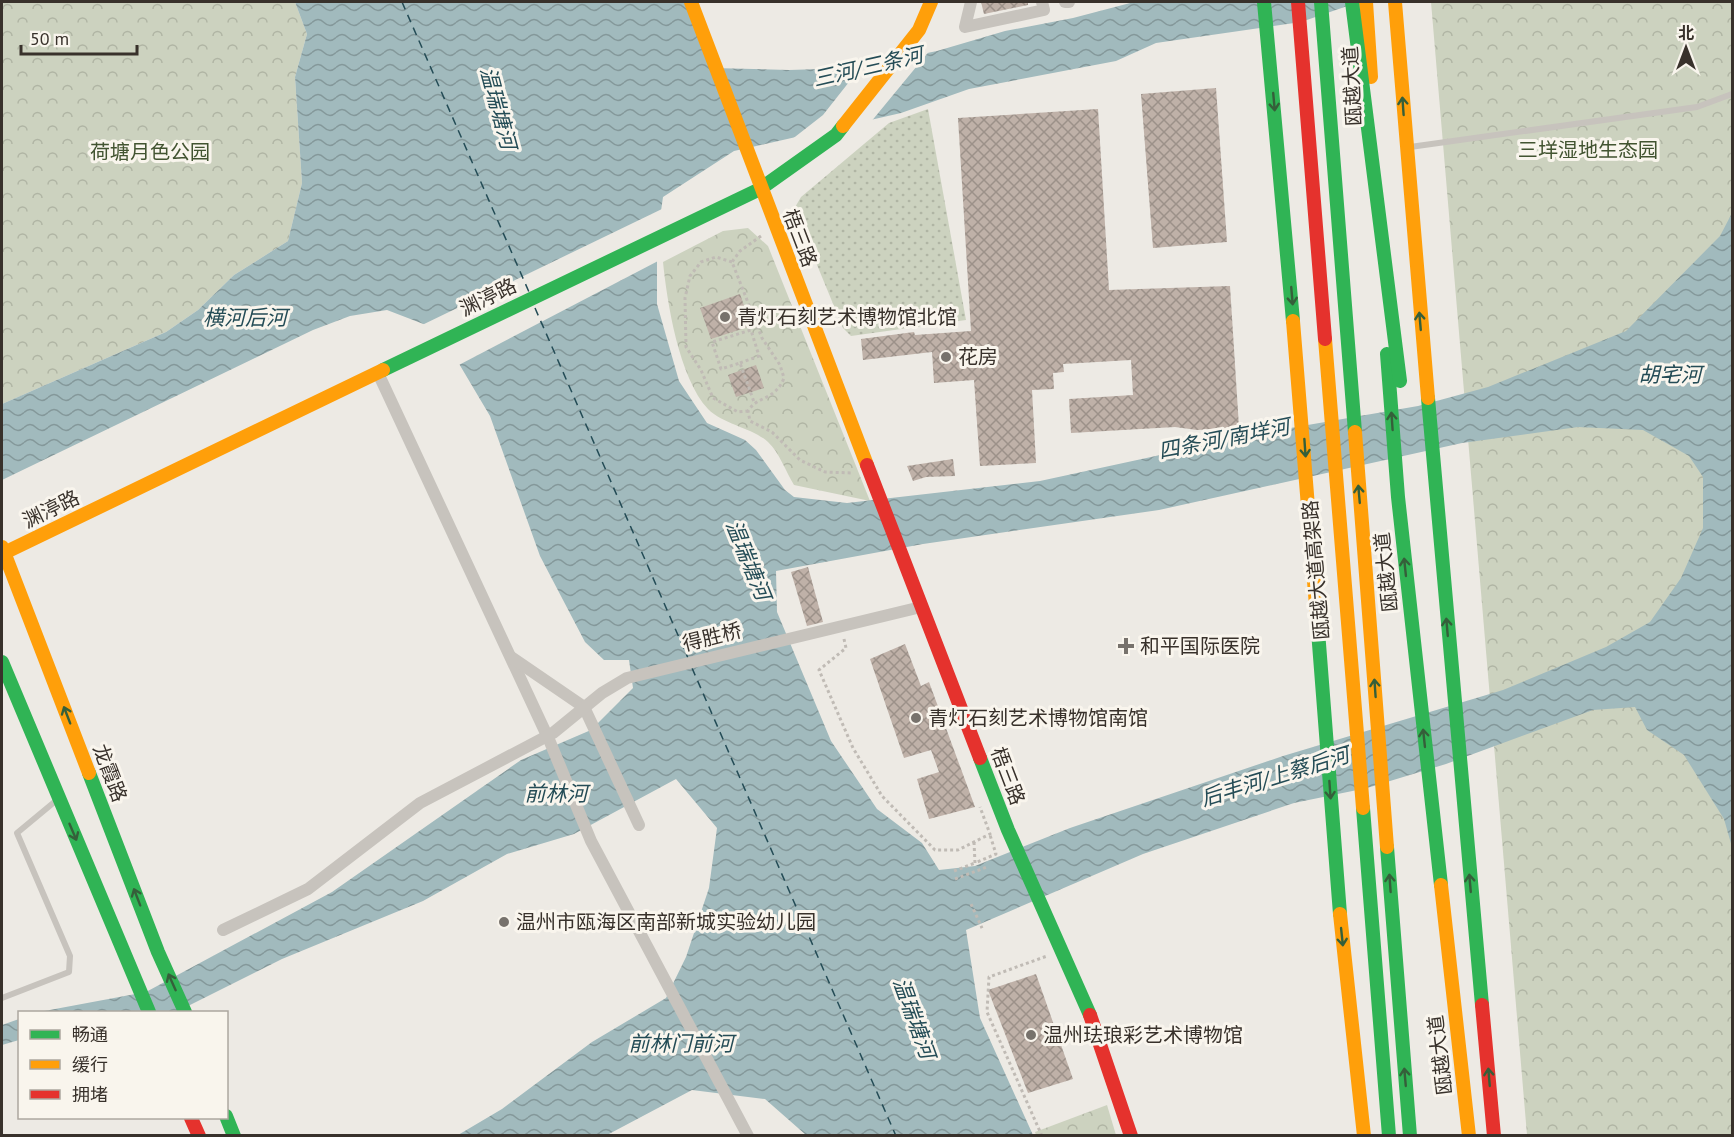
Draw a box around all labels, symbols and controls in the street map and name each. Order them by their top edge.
scale bar [21,18,136,56]
north arrow [1656,18,1716,78]
text: 北 [1678,23,1694,43]
text: 50 m [30,27,69,50]
water label: 三河/三条河 [810,40,929,92]
street label: 瓯越大道 [1337,45,1367,127]
water label: 温瑞塘河 [475,64,523,156]
one-way arrow [1269,92,1280,112]
one-way arrow [1397,96,1408,116]
park label: 三垟湿地生态园 [1518,137,1658,163]
park label: 荷塘月色公园 [90,139,210,165]
street label: 梧三路 [777,205,823,271]
street label: 渊渟路 [455,272,521,322]
one-way arrow [1287,286,1298,306]
water label: 横河后河 [203,304,291,331]
place label: 青灯石刻艺术博物馆北馆 [737,304,957,330]
marker: 青灯石刻艺术博物馆北馆 [718,310,732,324]
one-way arrow [1414,312,1425,332]
place label: 花房 [958,344,998,370]
marker: 花房 [939,350,953,364]
water label: 胡宅河 [1639,361,1705,388]
water label: 四条河/南垟河 [1156,412,1296,464]
one-way arrow [1386,412,1397,432]
one-way arrow [1300,437,1311,457]
street label: 渊渟路 [18,484,84,534]
one-way arrow [1353,485,1364,504]
street label: 瓯越大道高架路 [1297,499,1335,641]
water label: 温瑞塘河 [720,516,778,608]
street label: 瓯越大道 [1369,531,1403,613]
one-way arrow [1400,557,1411,577]
street label: 得胜桥 [680,617,744,657]
one-way arrow [1441,617,1452,637]
place label: 和平国际医院 [1140,633,1260,659]
marker: 和平国际医院 [1117,637,1135,655]
one-way arrow [1369,679,1380,699]
place label: 青灯石刻艺术博物馆南馆 [928,705,1148,731]
one-way arrow [61,706,72,725]
marker: 青灯石刻艺术博物馆南馆 [909,711,923,725]
one-way arrow [1418,728,1429,748]
street label: 龙霞路 [87,740,133,806]
water label: 后丰河/上蔡后河 [1197,740,1356,812]
street label: 梧三路 [985,743,1031,809]
one-way arrow [1325,779,1336,799]
water label: 前林河 [525,780,591,807]
one-way arrow [68,823,79,841]
one-way arrow [1384,873,1395,893]
one-way arrow [1464,874,1475,894]
one-way arrow [131,888,142,907]
place label: 温州市瓯海区南部新城实验幼儿园 [516,909,816,935]
marker: 温州市瓯海区南部新城实验幼儿园 [497,915,511,929]
one-way arrow [1337,926,1348,946]
one-way arrow [165,973,176,991]
water label: 温瑞塘河 [887,974,943,1066]
legend [18,1011,228,1119]
street label: 瓯越大道 [1422,1014,1458,1096]
place label: 温州珐琅彩艺术博物馆 [1043,1022,1243,1048]
text: 畅通 [72,1023,108,1046]
marker: 温州珐琅彩艺术博物馆 [1024,1028,1038,1042]
water label: 前林门前河 [629,1030,737,1057]
text: 缓行 [72,1053,108,1076]
one-way arrow [1399,1068,1410,1088]
one-way arrow [1483,1068,1494,1088]
text: 拥堵 [72,1083,108,1106]

